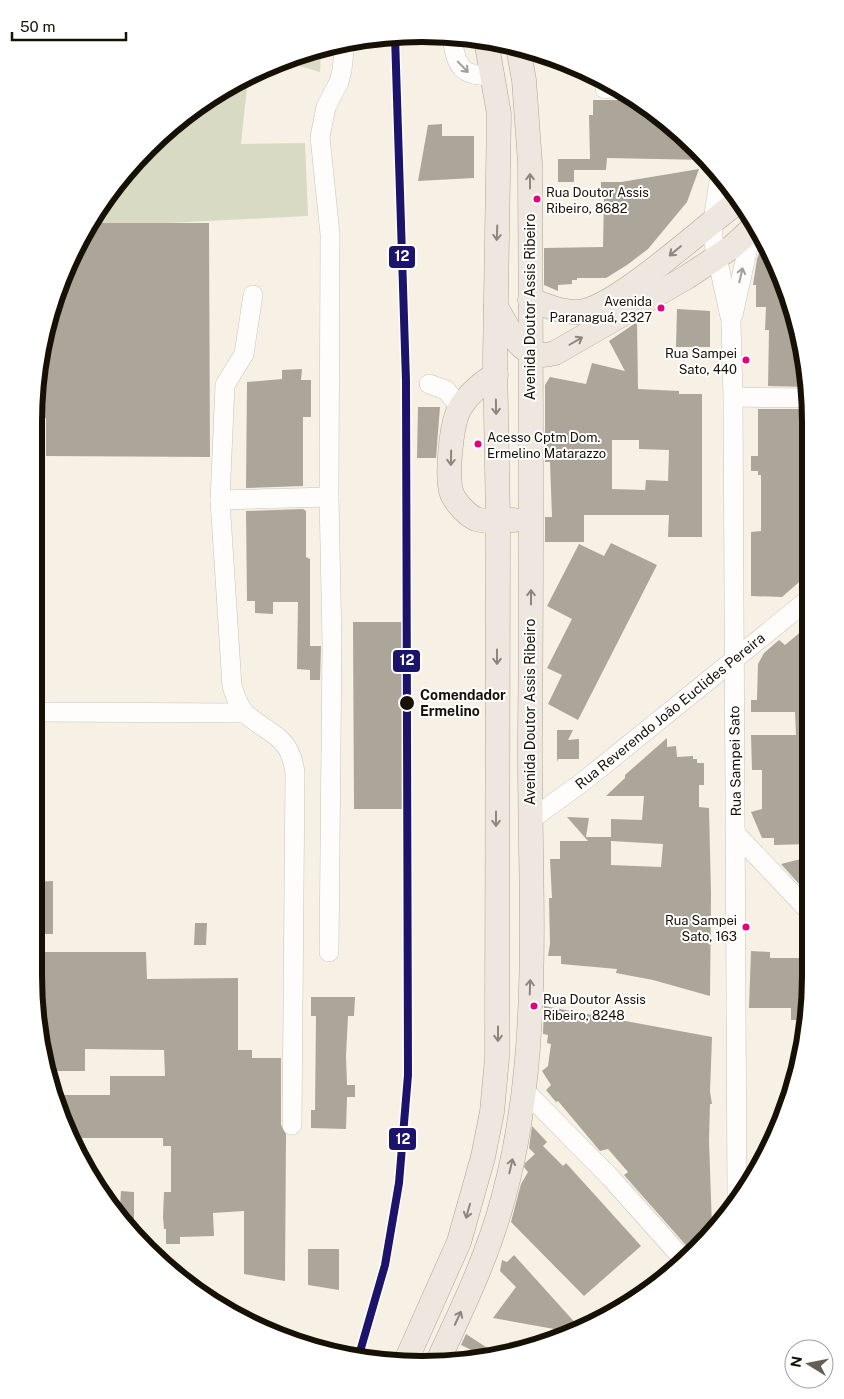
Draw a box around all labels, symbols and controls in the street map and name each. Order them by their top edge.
scale bar [12,10,126,42]
text: 50 m [20,18,55,35]
one-way arrow [457,61,469,74]
one-way arrow [525,174,535,190]
place label: Rua Doutor Assis Ribeiro, 8682 [546,185,649,216]
marker: Rua Doutor Assis Ribeiro, 8682 [532,194,542,204]
street label: Avenida Doutor Assis Ribeiro [522,214,538,400]
one-way arrow [492,224,502,240]
line badge: 12 [388,245,416,269]
one-way arrow [669,246,682,257]
text: 12 [395,248,410,264]
one-way arrow [737,268,746,284]
place label: Avenida Paranaguá, 2327 [550,294,652,325]
marker: Avenida Paranaguá, 2327 [656,303,666,313]
one-way arrow [568,336,583,346]
place label: Rua Sampei Sato, 440 [665,346,737,377]
marker: Rua Sampei Sato, 440 [741,355,751,365]
one-way arrow [491,398,501,414]
place label: Acesso Cptm Dom. Ermelino Matarazzo [487,430,606,461]
marker: Acesso Cptm Dom. Ermelino Matarazzo [473,439,483,449]
one-way arrow [446,450,456,466]
one-way arrow [526,589,536,606]
street label: Avenida Doutor Assis Ribeiro [522,619,538,805]
street label: Rua Reverendo João Euclides Pereira [572,630,768,792]
one-way arrow [492,648,502,664]
line badge: 12 [392,649,421,673]
text: 12 [400,652,415,668]
place label: Comendador Ermelino [420,687,506,719]
marker: Comendador Ermelino [398,694,416,712]
street label: Rua Sampei Sato [726,705,744,817]
one-way arrow [492,811,501,827]
place label: Rua Sampei Sato, 163 [665,913,737,944]
marker: Rua Sampei Sato, 163 [741,922,751,932]
one-way arrow [525,979,534,995]
place label: Rua Doutor Assis Ribeiro, 8248 [543,992,646,1023]
marker: Rua Doutor Assis Ribeiro, 8248 [529,1001,539,1011]
one-way arrow [493,1026,502,1042]
line badge: 12 [388,1127,417,1151]
text: 12 [396,1131,411,1147]
one-way arrow [507,1158,516,1174]
one-way arrow [462,1202,472,1218]
one-way arrow [453,1311,463,1326]
north arrow [784,1339,834,1389]
text: N [787,1355,805,1369]

